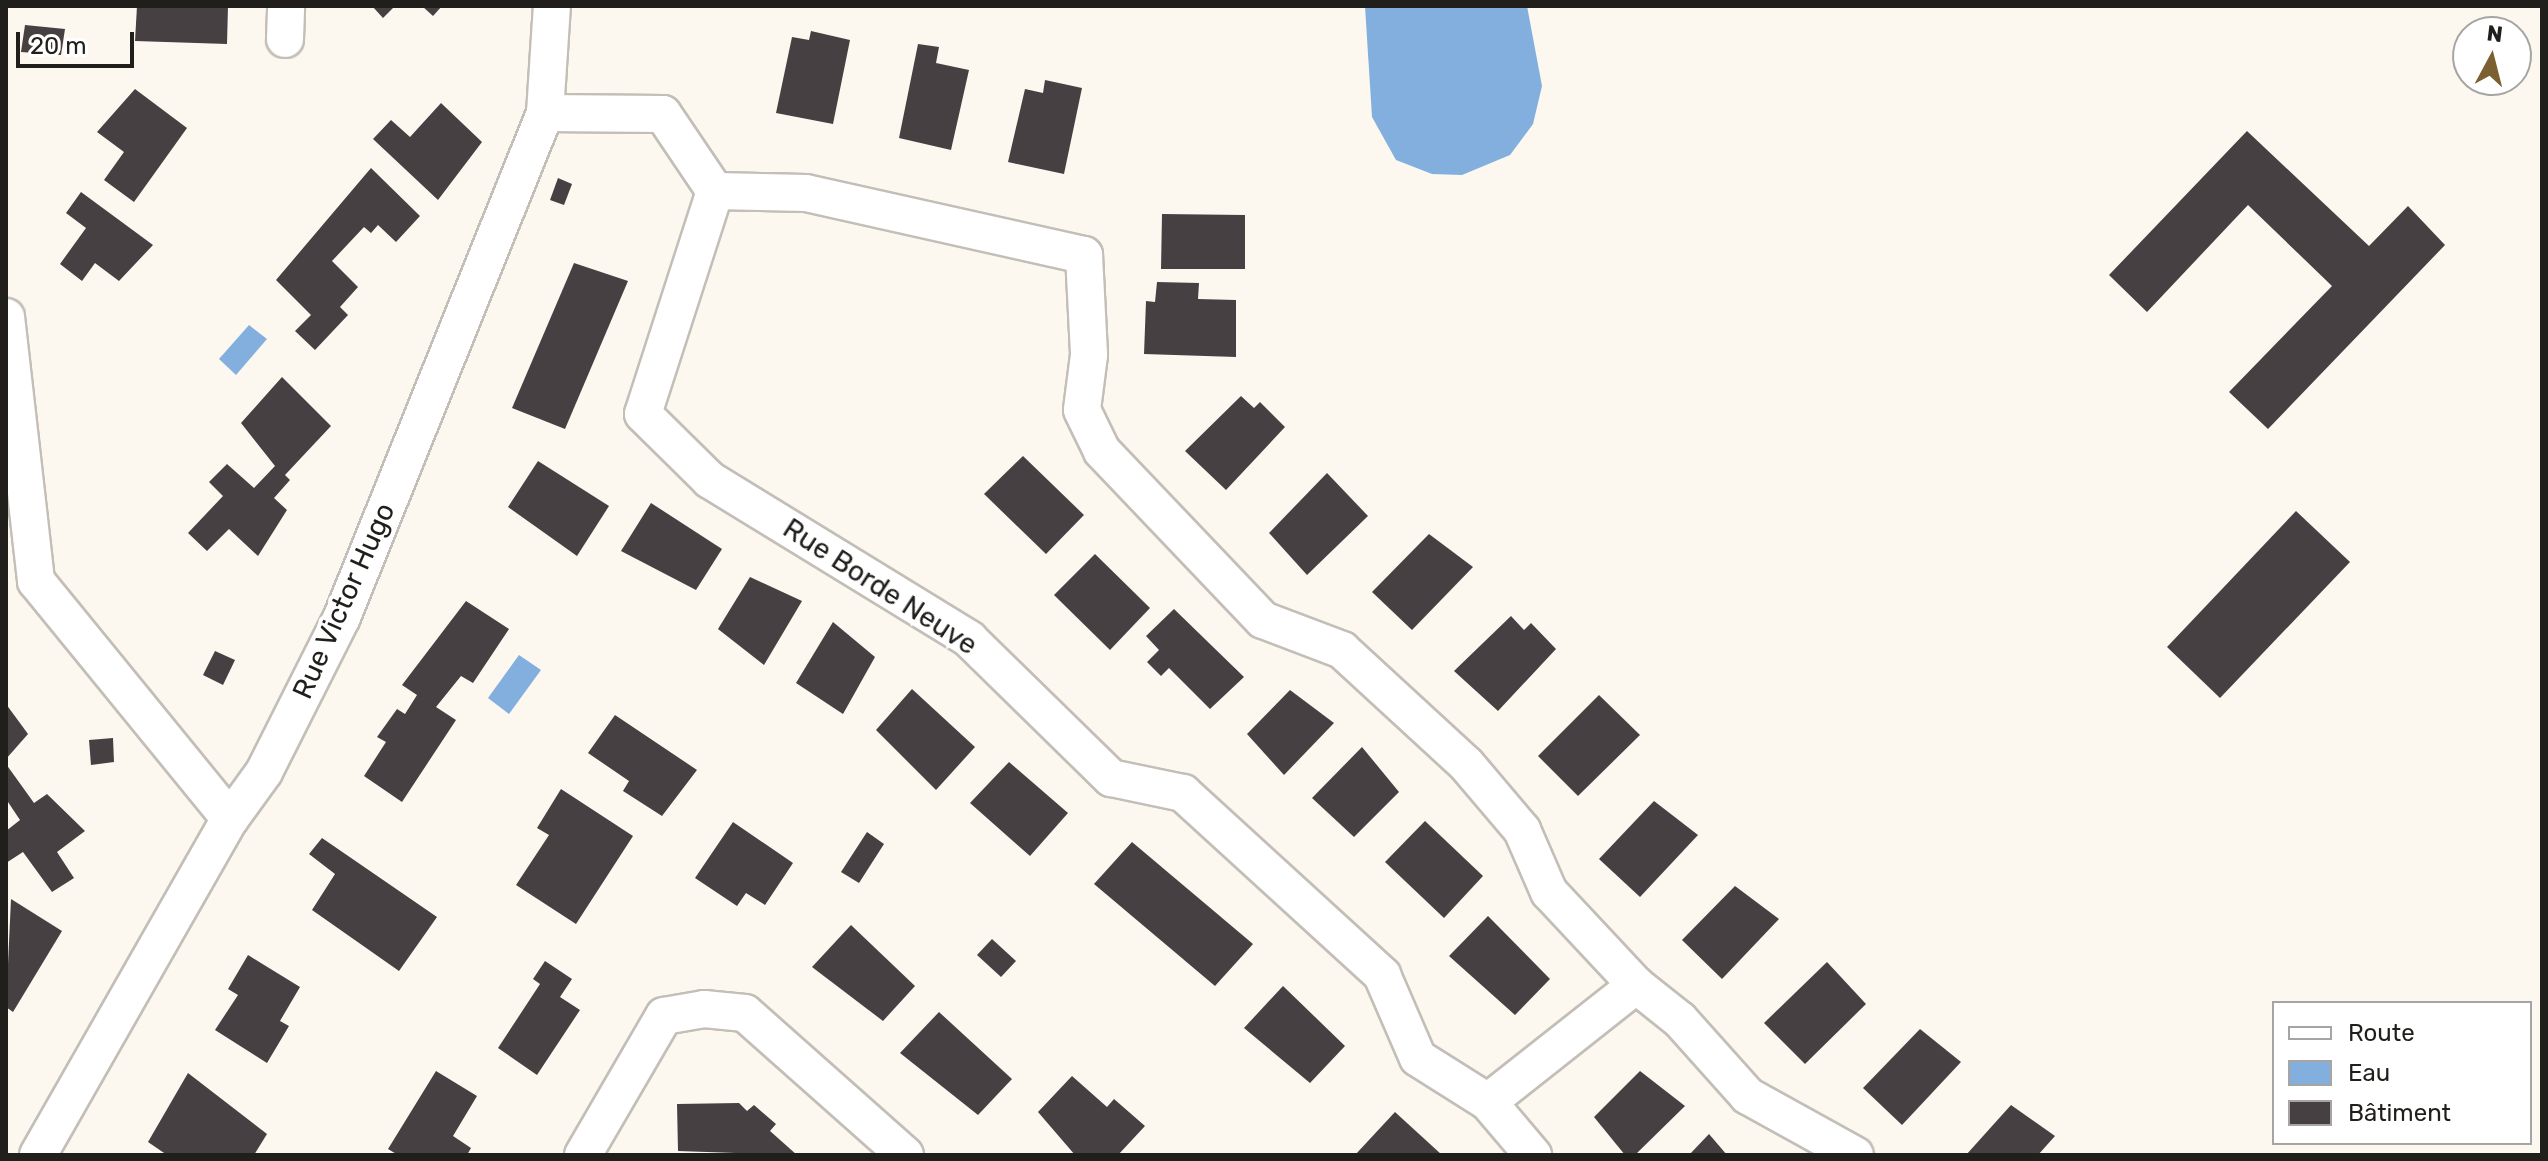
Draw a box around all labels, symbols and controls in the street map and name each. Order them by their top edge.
scale bar [20,16,138,66]
north arrow [2452,16,2532,96]
text: N [2485,19,2504,48]
text: 20 m [30,32,87,60]
street label: Rue Victor Hugo [285,497,403,705]
street label: Rue Borde Neuve [777,512,983,662]
legend [2272,1001,2532,1145]
text: Route [2348,1019,2415,1047]
text: Eau [2348,1059,2390,1087]
text: Bâtiment [2348,1099,2451,1127]

